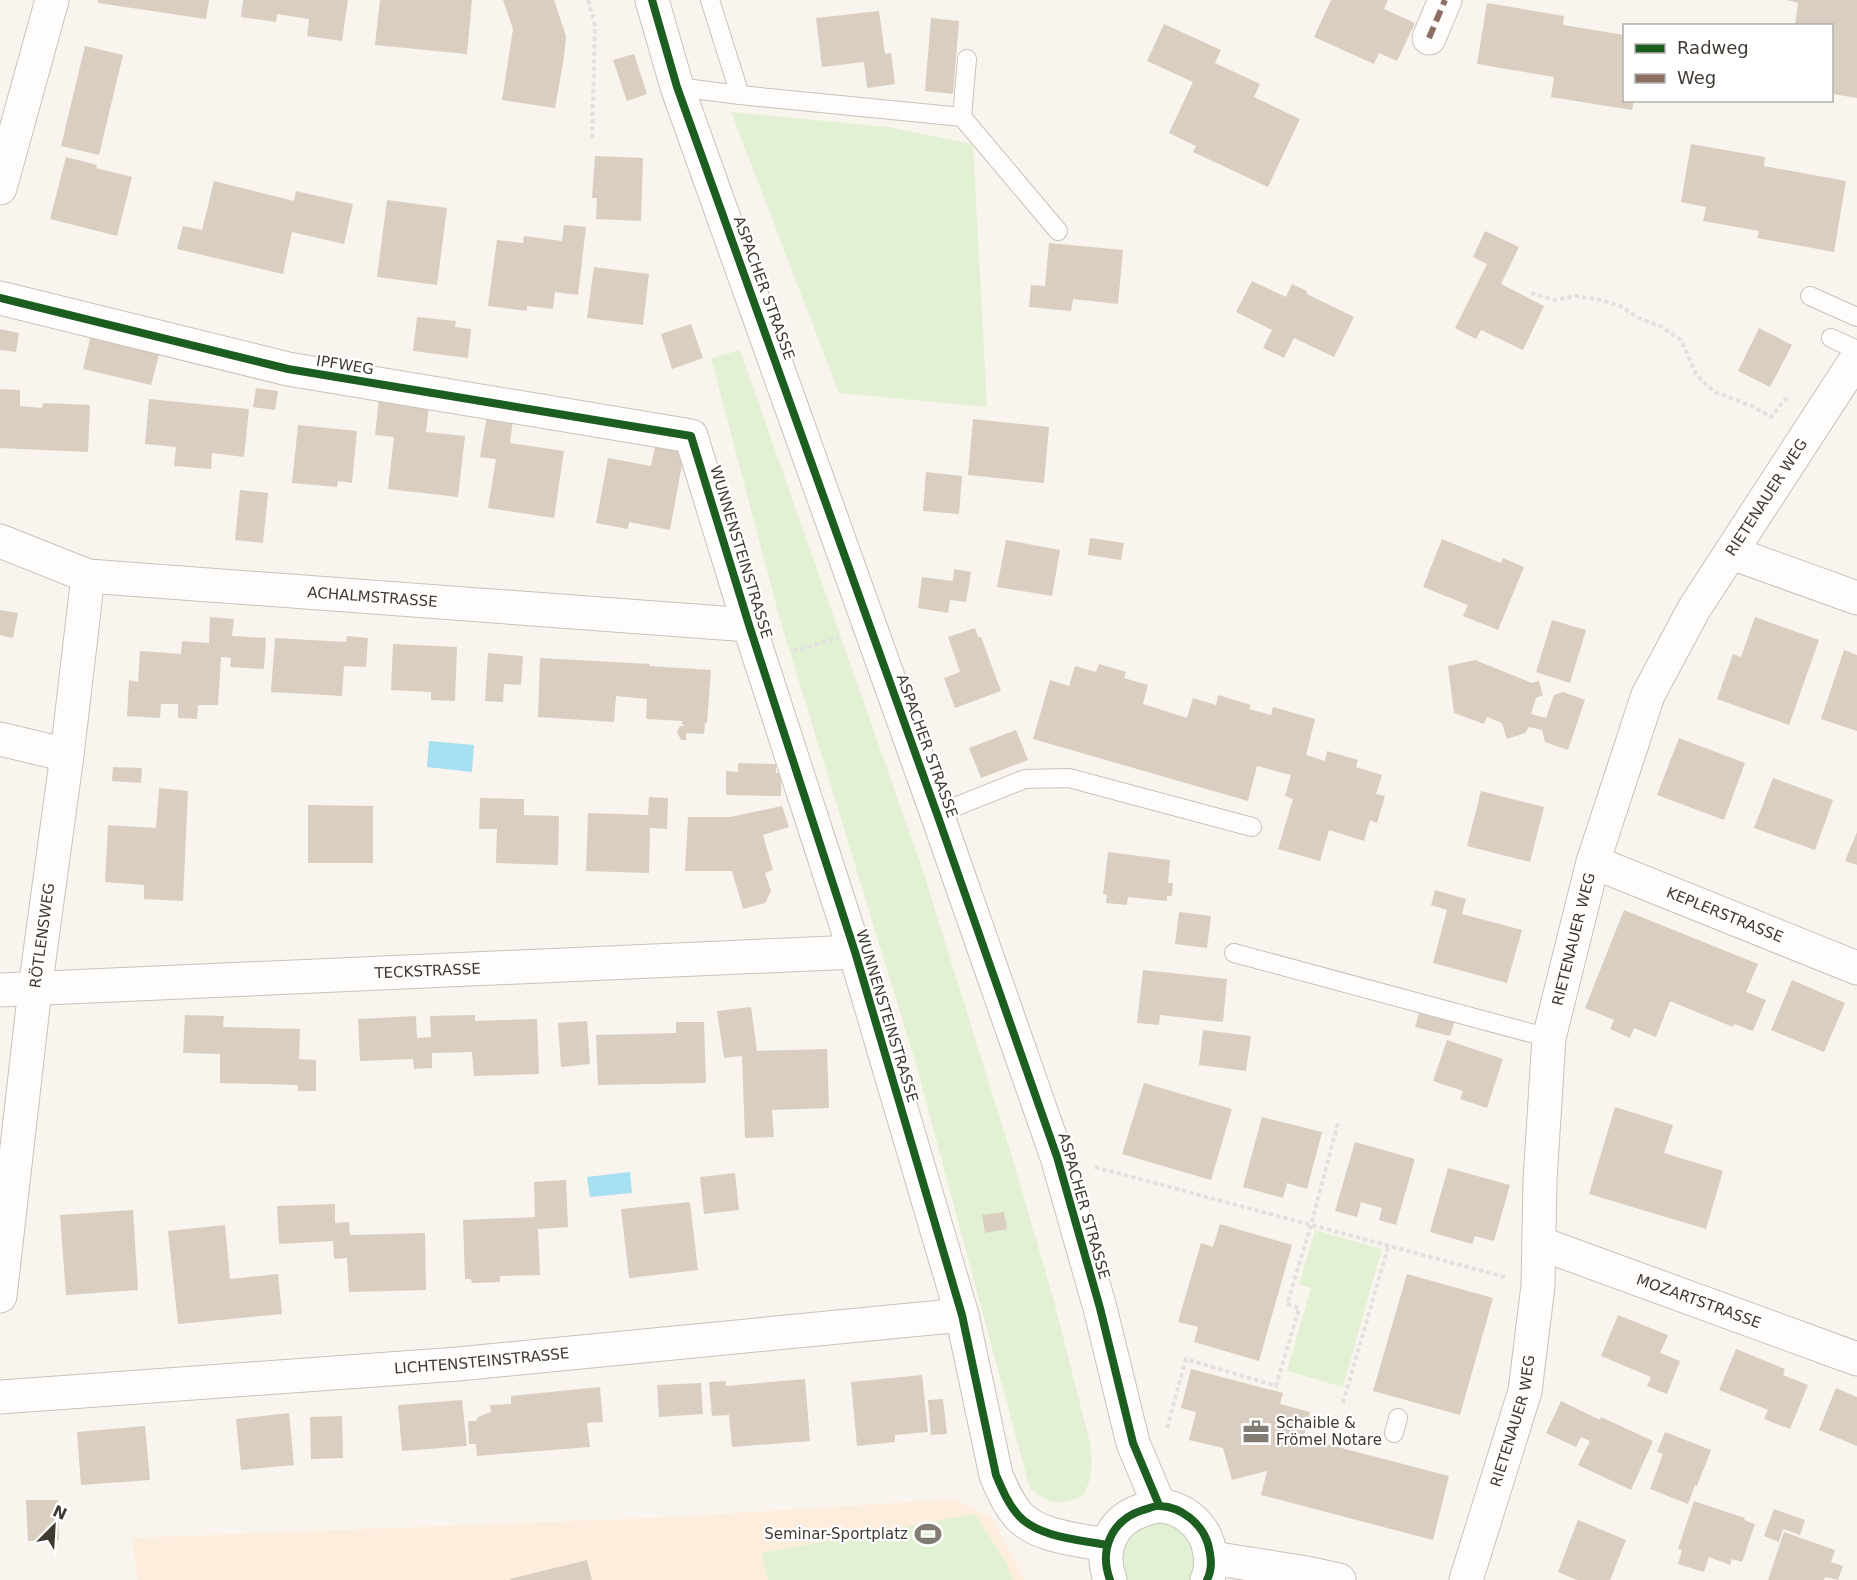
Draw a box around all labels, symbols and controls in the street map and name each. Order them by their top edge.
legend [1623,24,1833,102]
text: Radweg [1677,37,1749,58]
text: Weg [1677,67,1716,88]
street label: ASPACHER STRASSE [730,214,798,362]
street label: IPFWEG [315,352,375,378]
street label: RIETENAUER WEG [1722,435,1811,559]
street label: WUNNENSTEINSTRASSE [706,463,776,641]
street label: ACHALMSTRASSE [307,583,438,611]
street label: ASPACHER STRASSE [893,672,961,820]
street label: RIETENAUER WEG [1548,871,1599,1007]
street label: RÖTLENSWEG [26,882,58,989]
street label: KEPLERSTRASSE [1664,883,1786,946]
street label: WUNNENSTEINSTRASSE [852,927,922,1105]
street label: TECKSTRASSE [373,960,481,982]
street label: ASPACHER STRASSE [1054,1131,1114,1281]
street label: MOZARTSTRASSE [1634,1270,1763,1332]
street label: LICHTENSTEINSTRASSE [394,1344,570,1378]
street label: RIETENAUER WEG [1487,1354,1538,1489]
place label: Schaible & Frömel Notare [1276,1414,1382,1449]
office icon: Schaible & Frömel Notare [1241,1417,1271,1447]
north arrow [24,1496,84,1556]
text: N [50,1501,70,1524]
sports icon: Seminar-Sportplatz [913,1519,943,1549]
place label: Seminar-Sportplatz [764,1525,908,1543]

